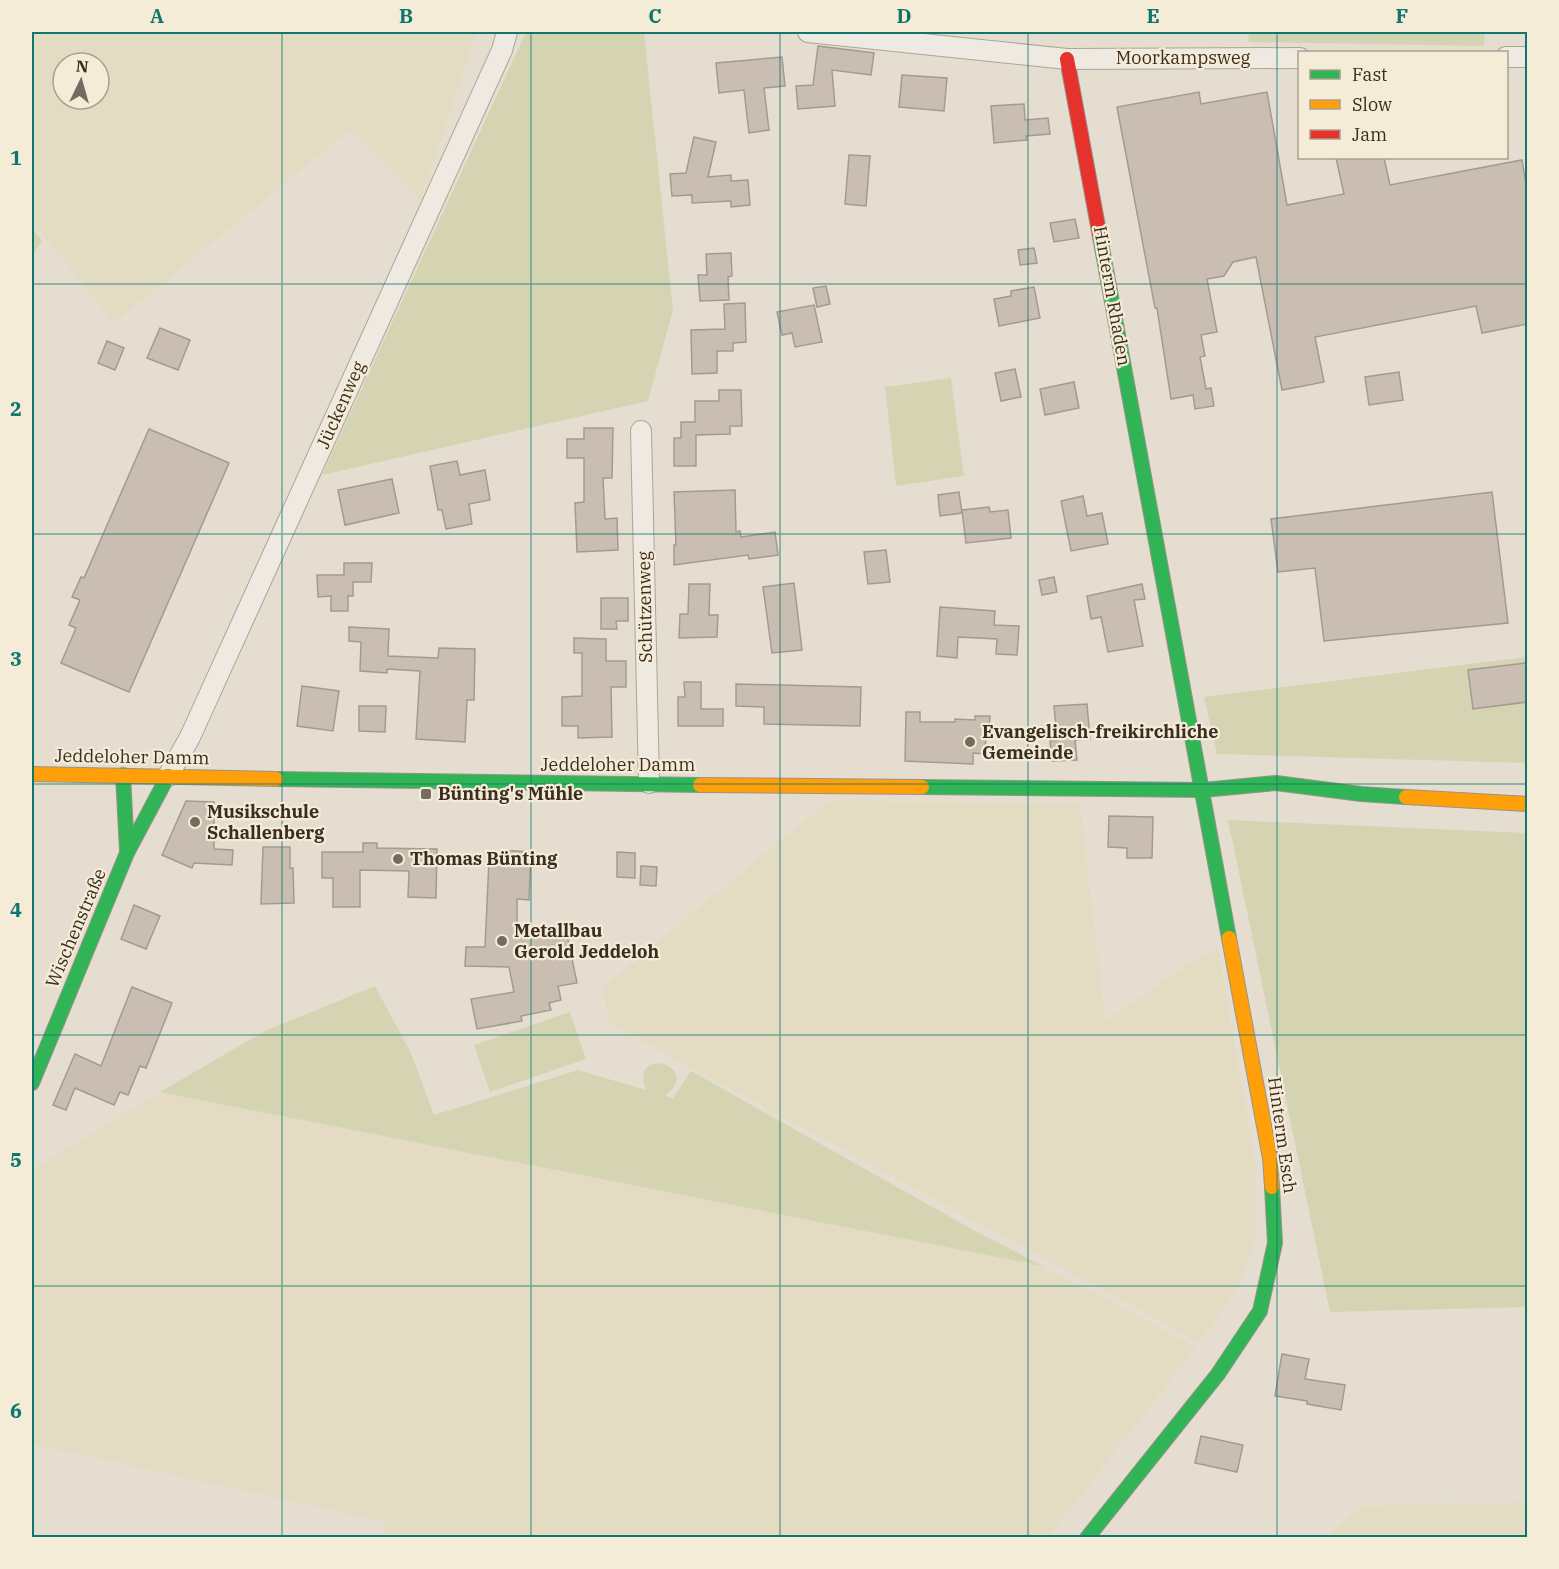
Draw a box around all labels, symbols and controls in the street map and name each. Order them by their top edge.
text: A [150,2,164,29]
text: B [399,2,413,29]
text: C [648,2,662,29]
text: D [896,2,912,29]
text: E [1146,2,1160,29]
text: F [1396,2,1408,29]
street label: Moorkampsweg [1116,46,1251,69]
north arrow [51,51,111,111]
legend [1298,51,1508,159]
text: N [75,56,89,77]
text: Fast [1352,63,1387,86]
text: Slow [1352,93,1392,116]
text: Jam [1352,123,1387,146]
text: 1 [10,144,22,171]
street label: Hinterm Rhaden [1089,224,1136,368]
street label: Jückenweg [311,357,370,452]
text: 2 [10,395,22,422]
street label: Schützenweg [632,551,657,663]
text: 3 [10,645,22,672]
place label: Evangelisch-freikirchliche Gemeinde [982,720,1218,764]
marker: Evangelisch-freikirchliche Gemeinde [963,735,977,749]
street label: Jeddeloher Damm [54,744,210,769]
street label: Jeddeloher Damm [541,753,695,776]
place label: Bünting's Mühle [438,782,583,805]
marker: Bünting's Mühle [419,787,433,801]
place label: Musikschule Schallenberg [207,800,325,844]
marker: Musikschule Schallenberg [188,815,202,829]
place label: Thomas Bünting [410,847,558,870]
marker: Thomas Bünting [391,852,405,866]
street label: Wischenstraße [40,865,111,991]
text: 4 [10,896,22,923]
place label: Metallbau Gerold Jeddeloh [514,919,660,963]
marker: Metallbau Gerold Jeddeloh [495,934,509,948]
street label: Hinterm Esch [1263,1075,1302,1195]
text: 5 [10,1146,22,1173]
text: 6 [10,1397,22,1424]

